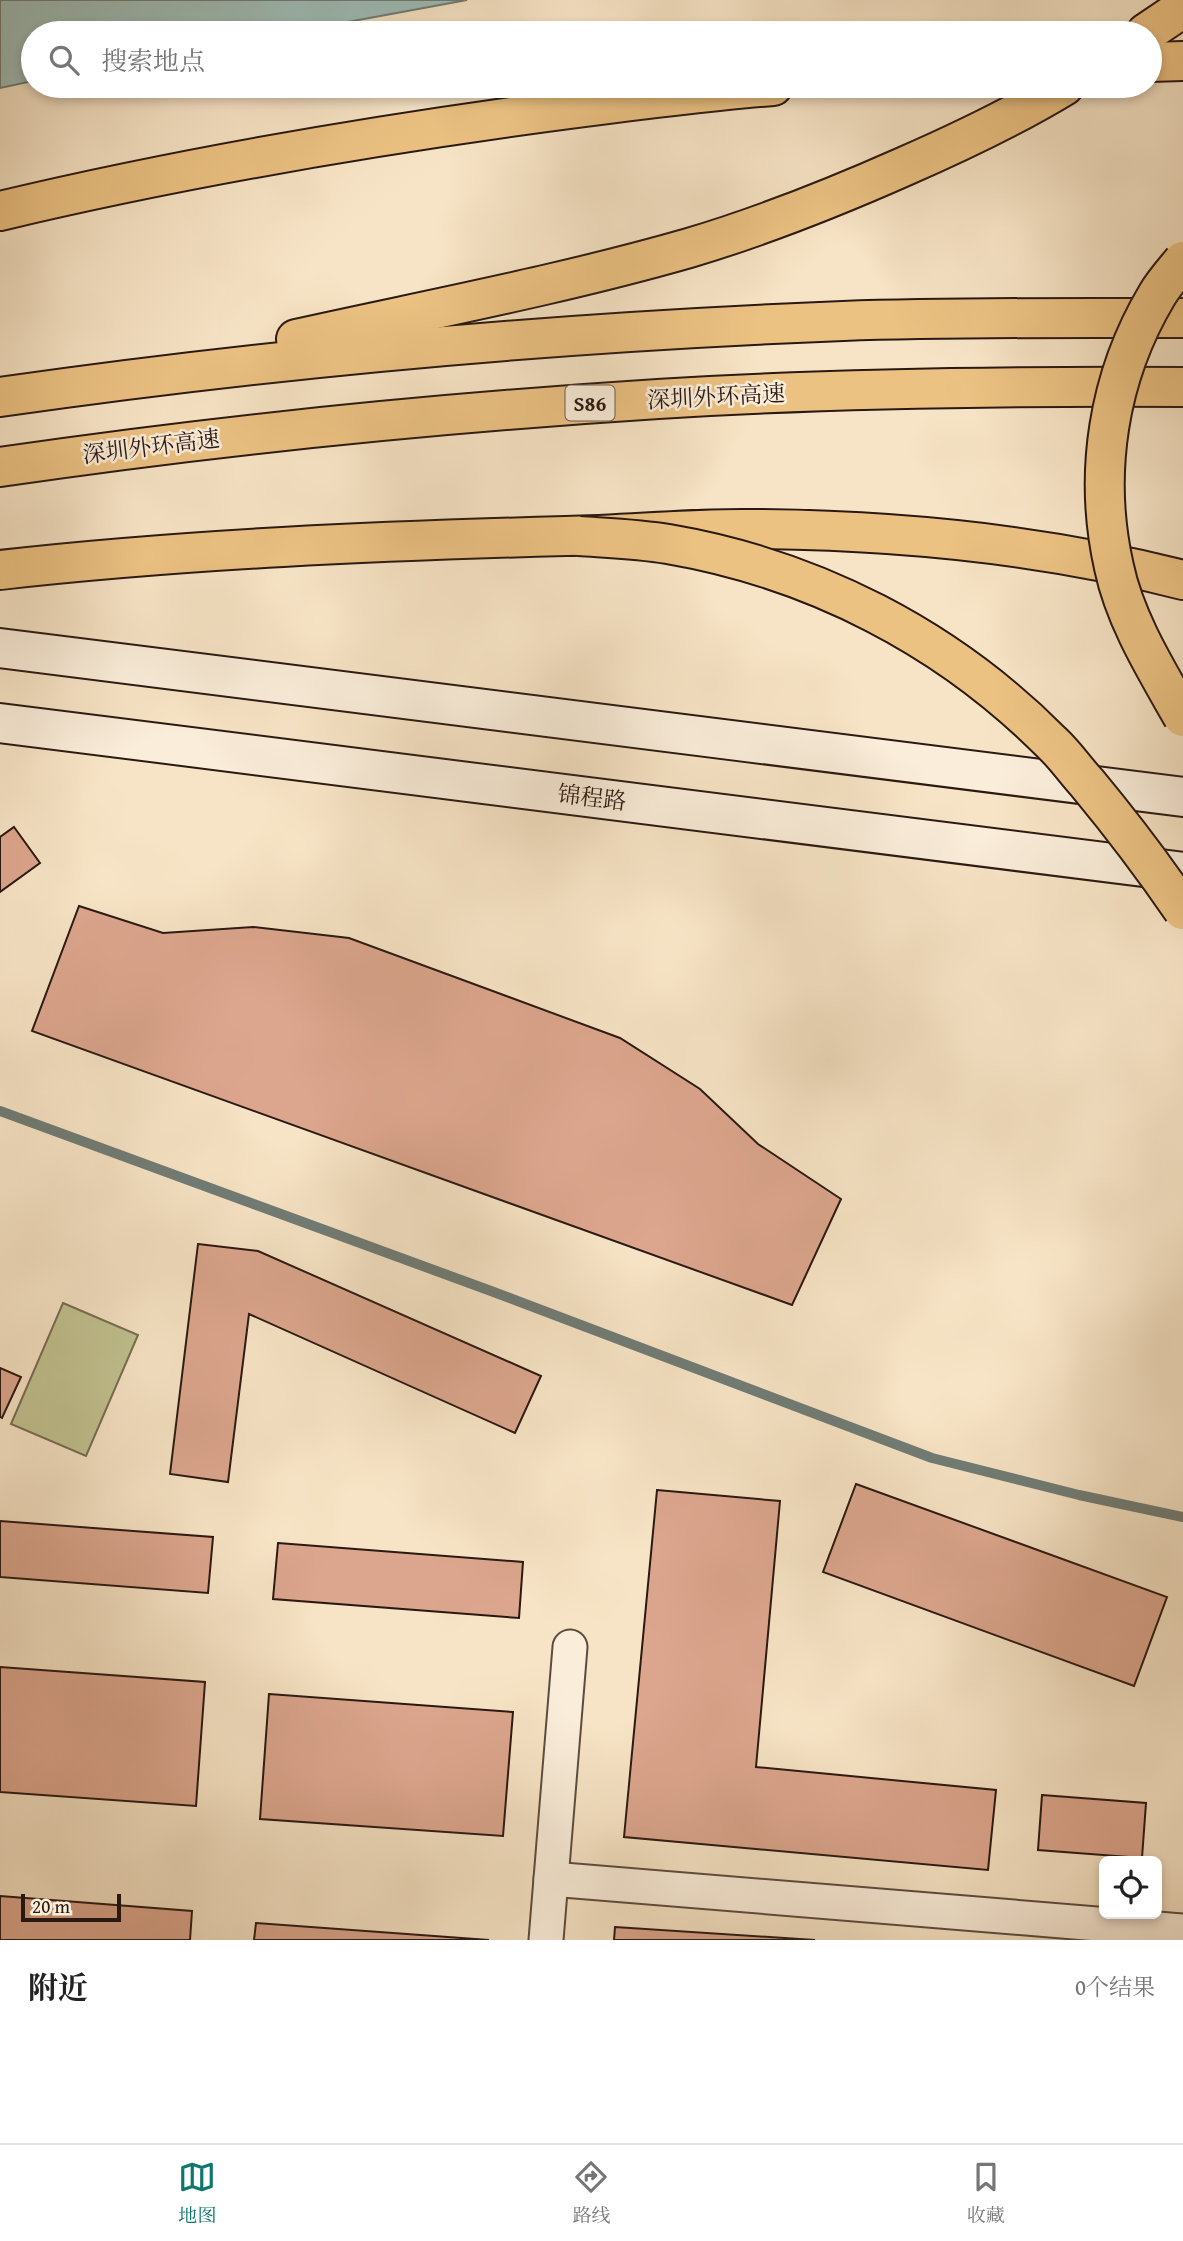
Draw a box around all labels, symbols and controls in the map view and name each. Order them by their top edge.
search box [21,21,1162,98]
icon: search [45,41,83,79]
text: 搜索地点 [101,41,205,80]
street label: 深圳外环高速 [646,376,786,416]
road number: S86 [566,386,614,420]
street label: 深圳外环高速 [81,421,221,471]
street label: 锦程路 [556,776,628,818]
map controls [1099,1856,1162,1919]
button: locate [1099,1856,1162,1919]
scale bar [21,1891,121,1923]
text: 20 m [32,1892,70,1920]
text: 附近 [28,1965,88,2009]
text: 0个结果 [1075,1970,1155,2003]
tab: 地图 [178,2158,216,2229]
tab: 路线 [572,2158,611,2229]
tab: 收藏 [967,2158,1005,2229]

